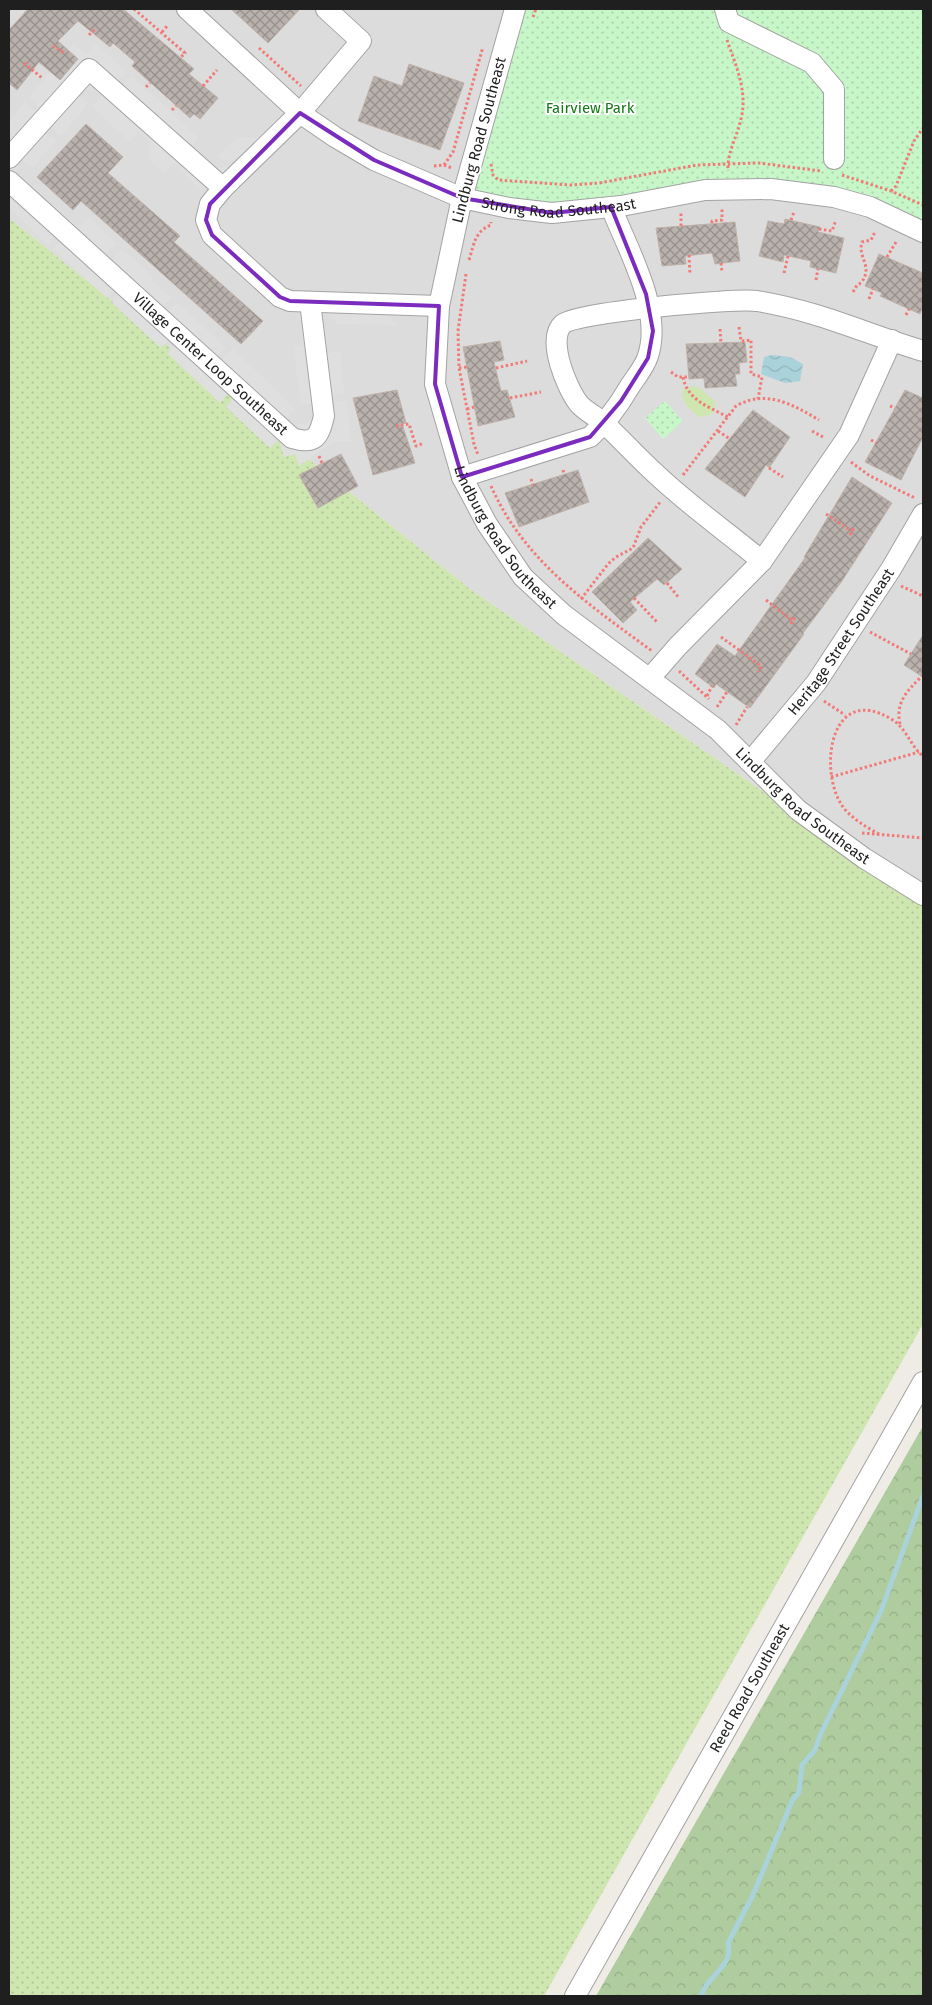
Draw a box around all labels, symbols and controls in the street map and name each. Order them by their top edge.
street label: Lindburg Road Southeast [448,54,510,225]
park label: Fairview Park [546,99,635,117]
street label: Strong Road Southeast [480,193,638,222]
street label: Village Center Loop Southeast [129,289,292,439]
street label: Lindburg Road Southeast [450,464,561,613]
street label: Heritage Street Southeast [784,564,898,719]
street label: Lindburg Road Southeast [732,744,873,869]
street label: Reed Road Southeast [706,1620,793,1756]

